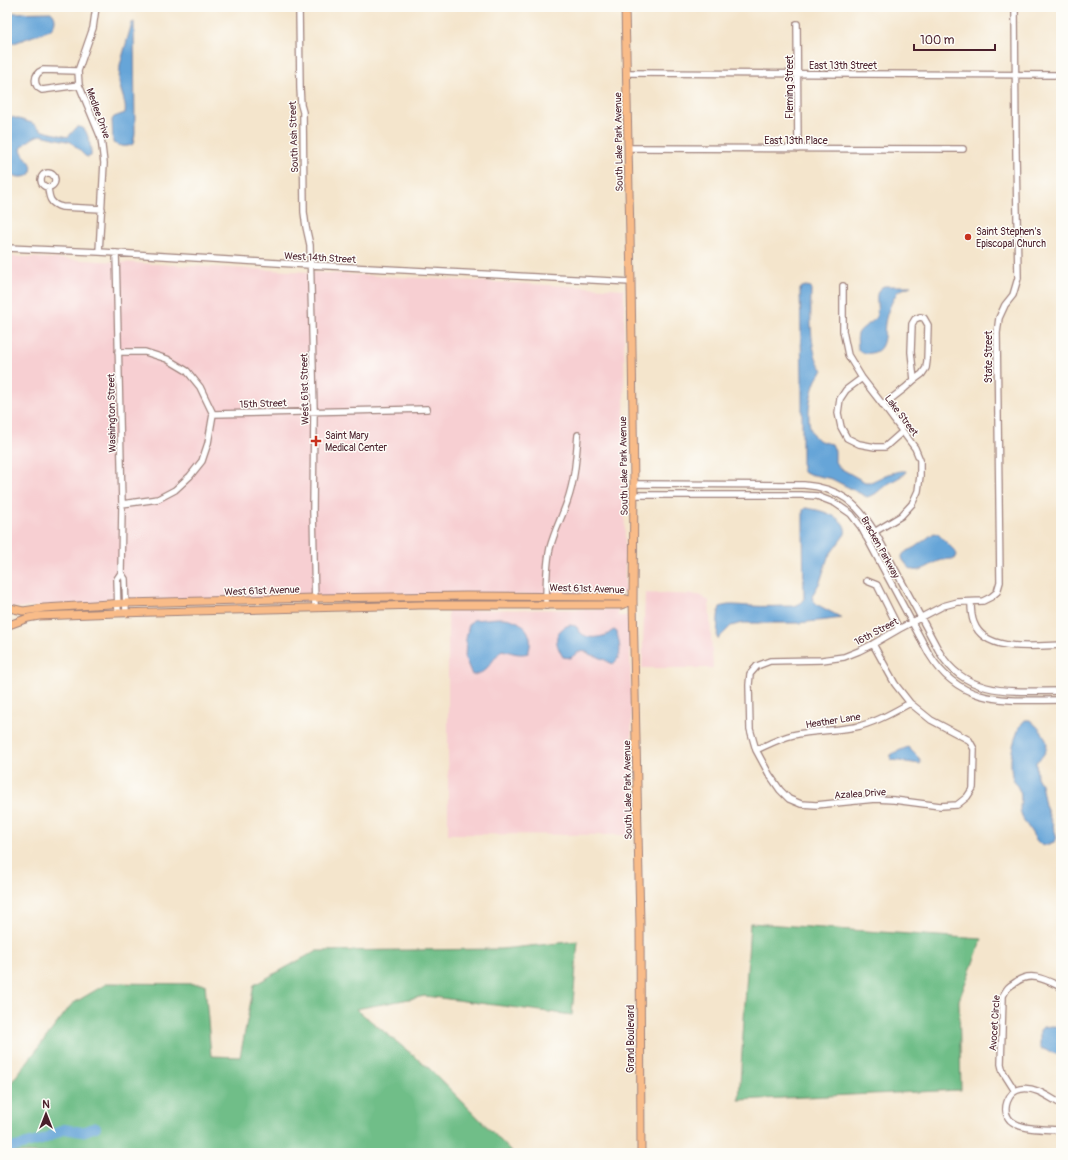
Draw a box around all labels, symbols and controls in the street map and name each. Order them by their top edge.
scale bar [914,26,995,52]
text: 100 m [920,33,955,48]
street label: Fleming Street [784,54,796,119]
street label: East 13th Street [809,60,878,72]
street label: Medlee Drive [83,86,113,140]
street label: South Lake Park Avenue [612,92,626,192]
street label: South Ash Street [287,100,301,173]
street label: East 13th Place [764,135,828,147]
place label: Saint Stephen's Episcopal Church [976,226,1046,250]
marker: Saint Stephen's Episcopal Church [963,232,973,242]
street label: West 14th Street [284,250,357,266]
street label: State Street [983,330,995,383]
street label: West 61st Street [298,352,312,425]
street label: Washington Street [105,372,119,453]
street label: Lake Street [882,393,921,439]
street label: 15th Street [239,397,288,411]
street label: South Lake Park Avenue [617,416,631,516]
place label: Saint Mary Medical Center [325,430,388,454]
marker: Saint Mary Medical Center [310,435,322,447]
street label: Bracken Parkway [858,514,902,581]
street label: West 61st Avenue [549,582,625,596]
street label: West 61st Avenue [224,584,300,598]
street label: 16th Street [853,615,901,648]
street label: Heather Lane [805,711,861,731]
street label: South Lake Park Avenue [621,740,635,840]
street label: Azalea Drive [834,786,886,802]
street label: Avocet Circle [987,995,1003,1051]
street label: Grand Boulevard [625,1005,637,1073]
north arrow [26,1094,66,1134]
text: N [42,1098,50,1111]

